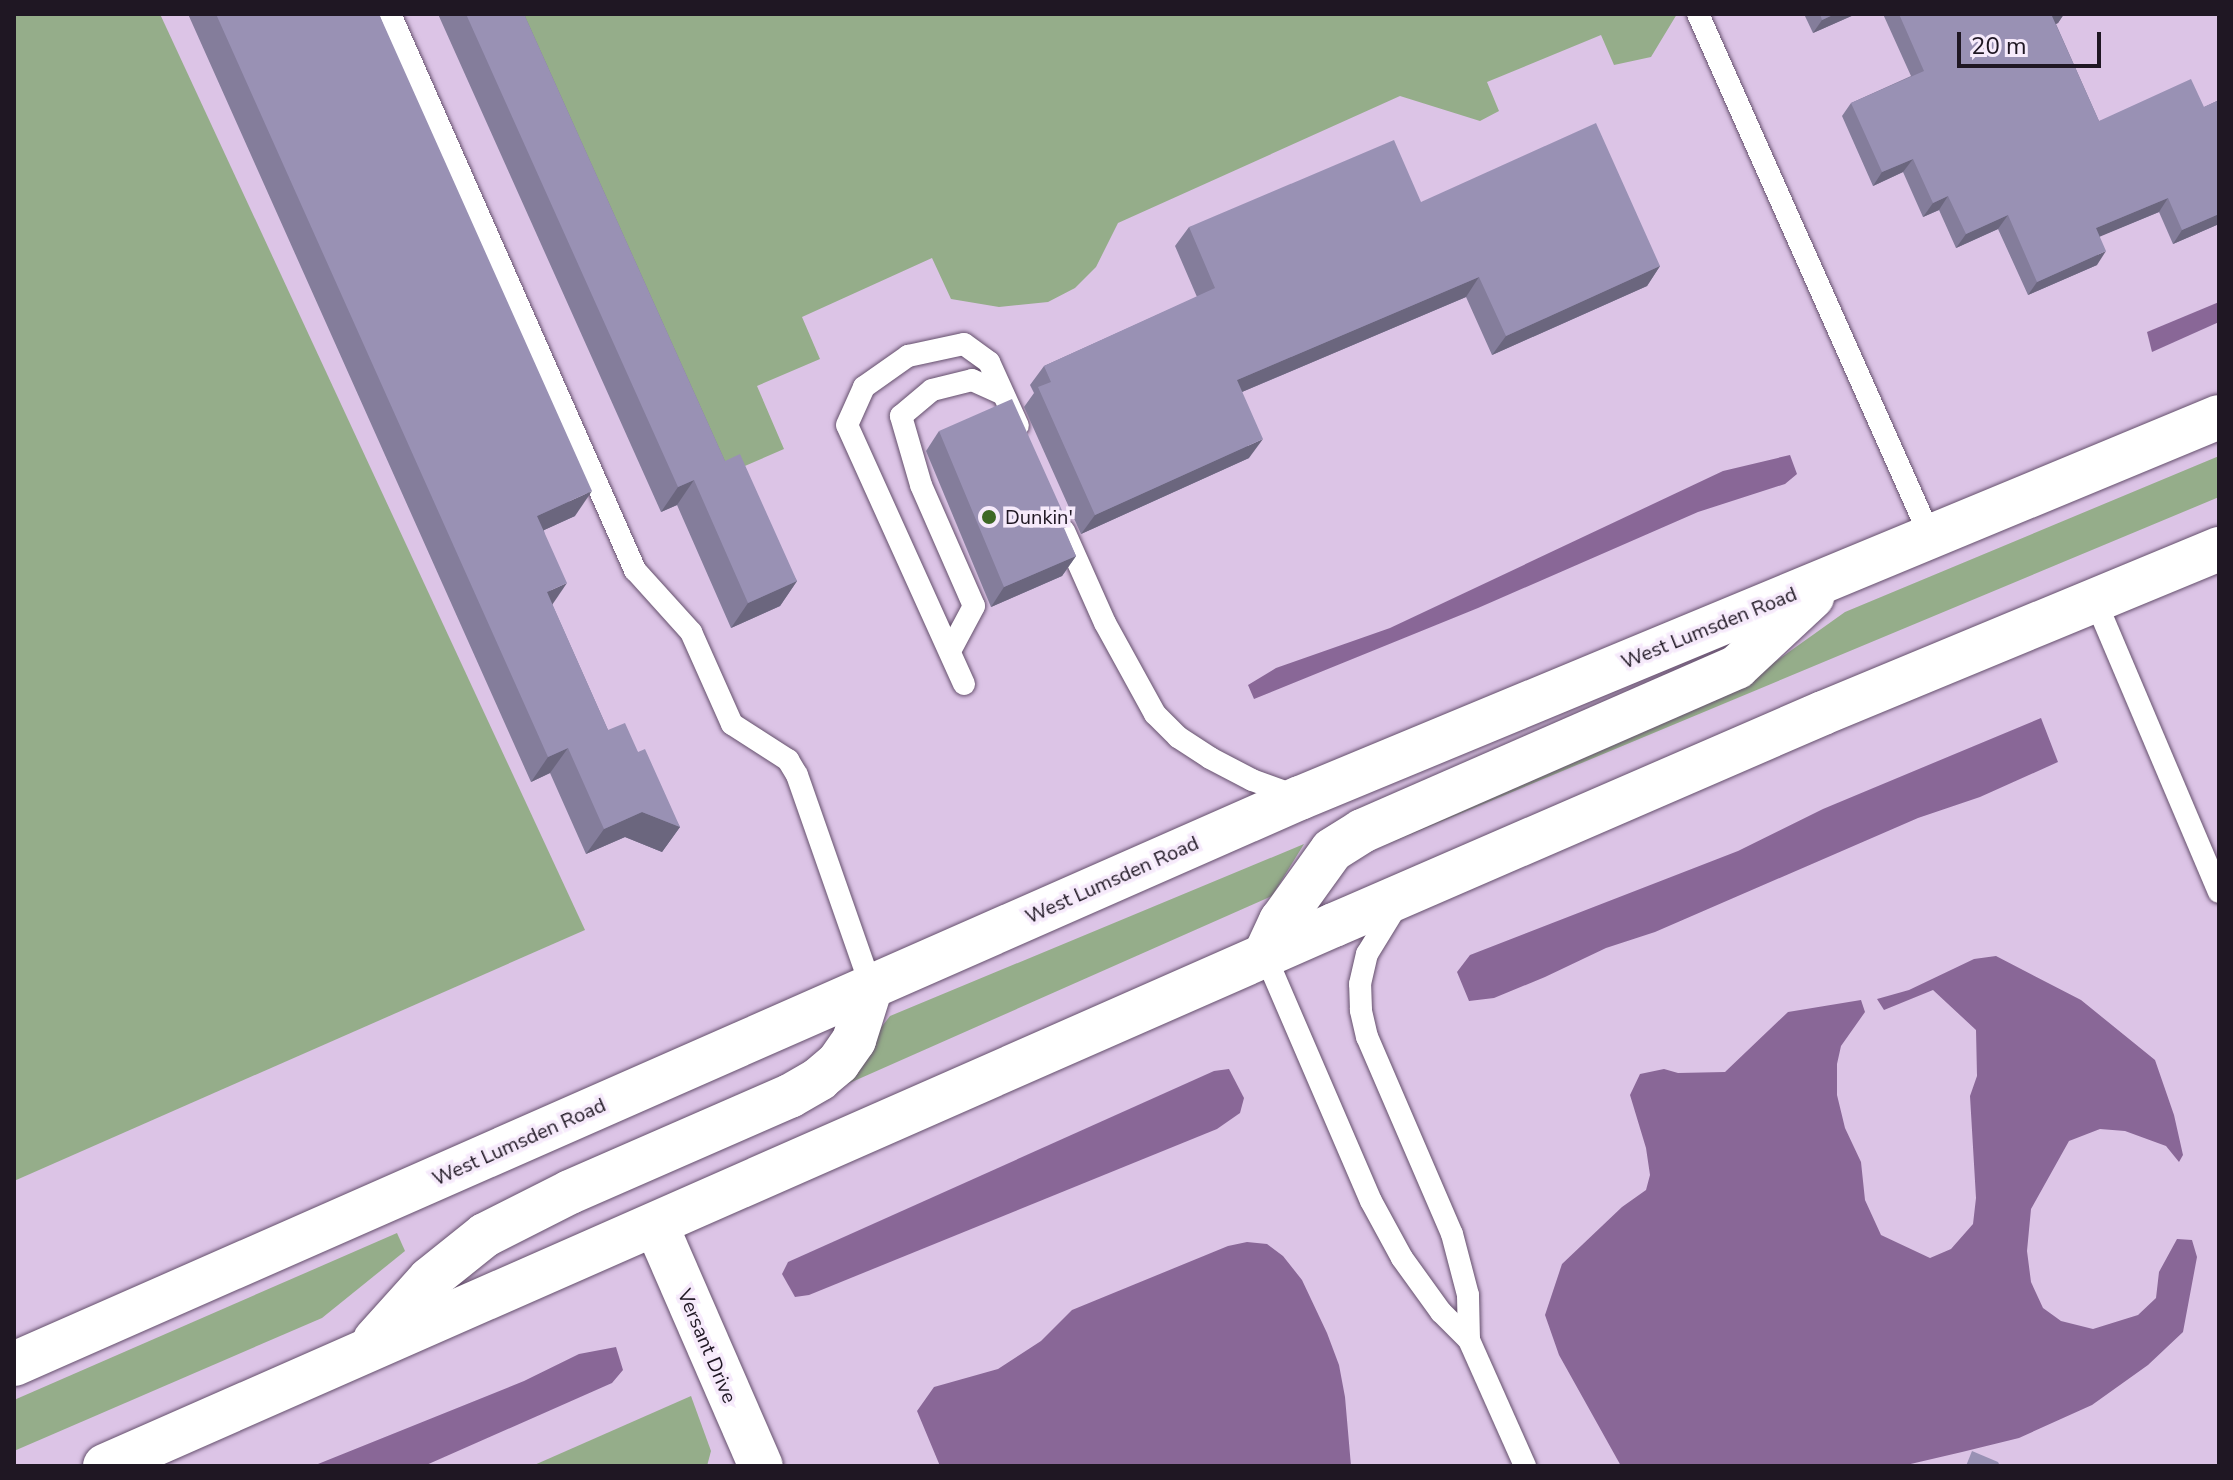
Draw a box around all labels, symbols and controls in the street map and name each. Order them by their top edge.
scale bar [1961,16,2105,66]
text: 20 m [1971,30,2027,62]
place label: Dunkin' [1005,505,1073,529]
marker: Dunkin' [980,508,998,526]
street label: West Lumsden Road [1618,582,1800,674]
street label: West Lumsden Road [1022,831,1202,929]
street label: West Lumsden Road [429,1093,609,1191]
street label: Versant Drive [672,1285,742,1407]

